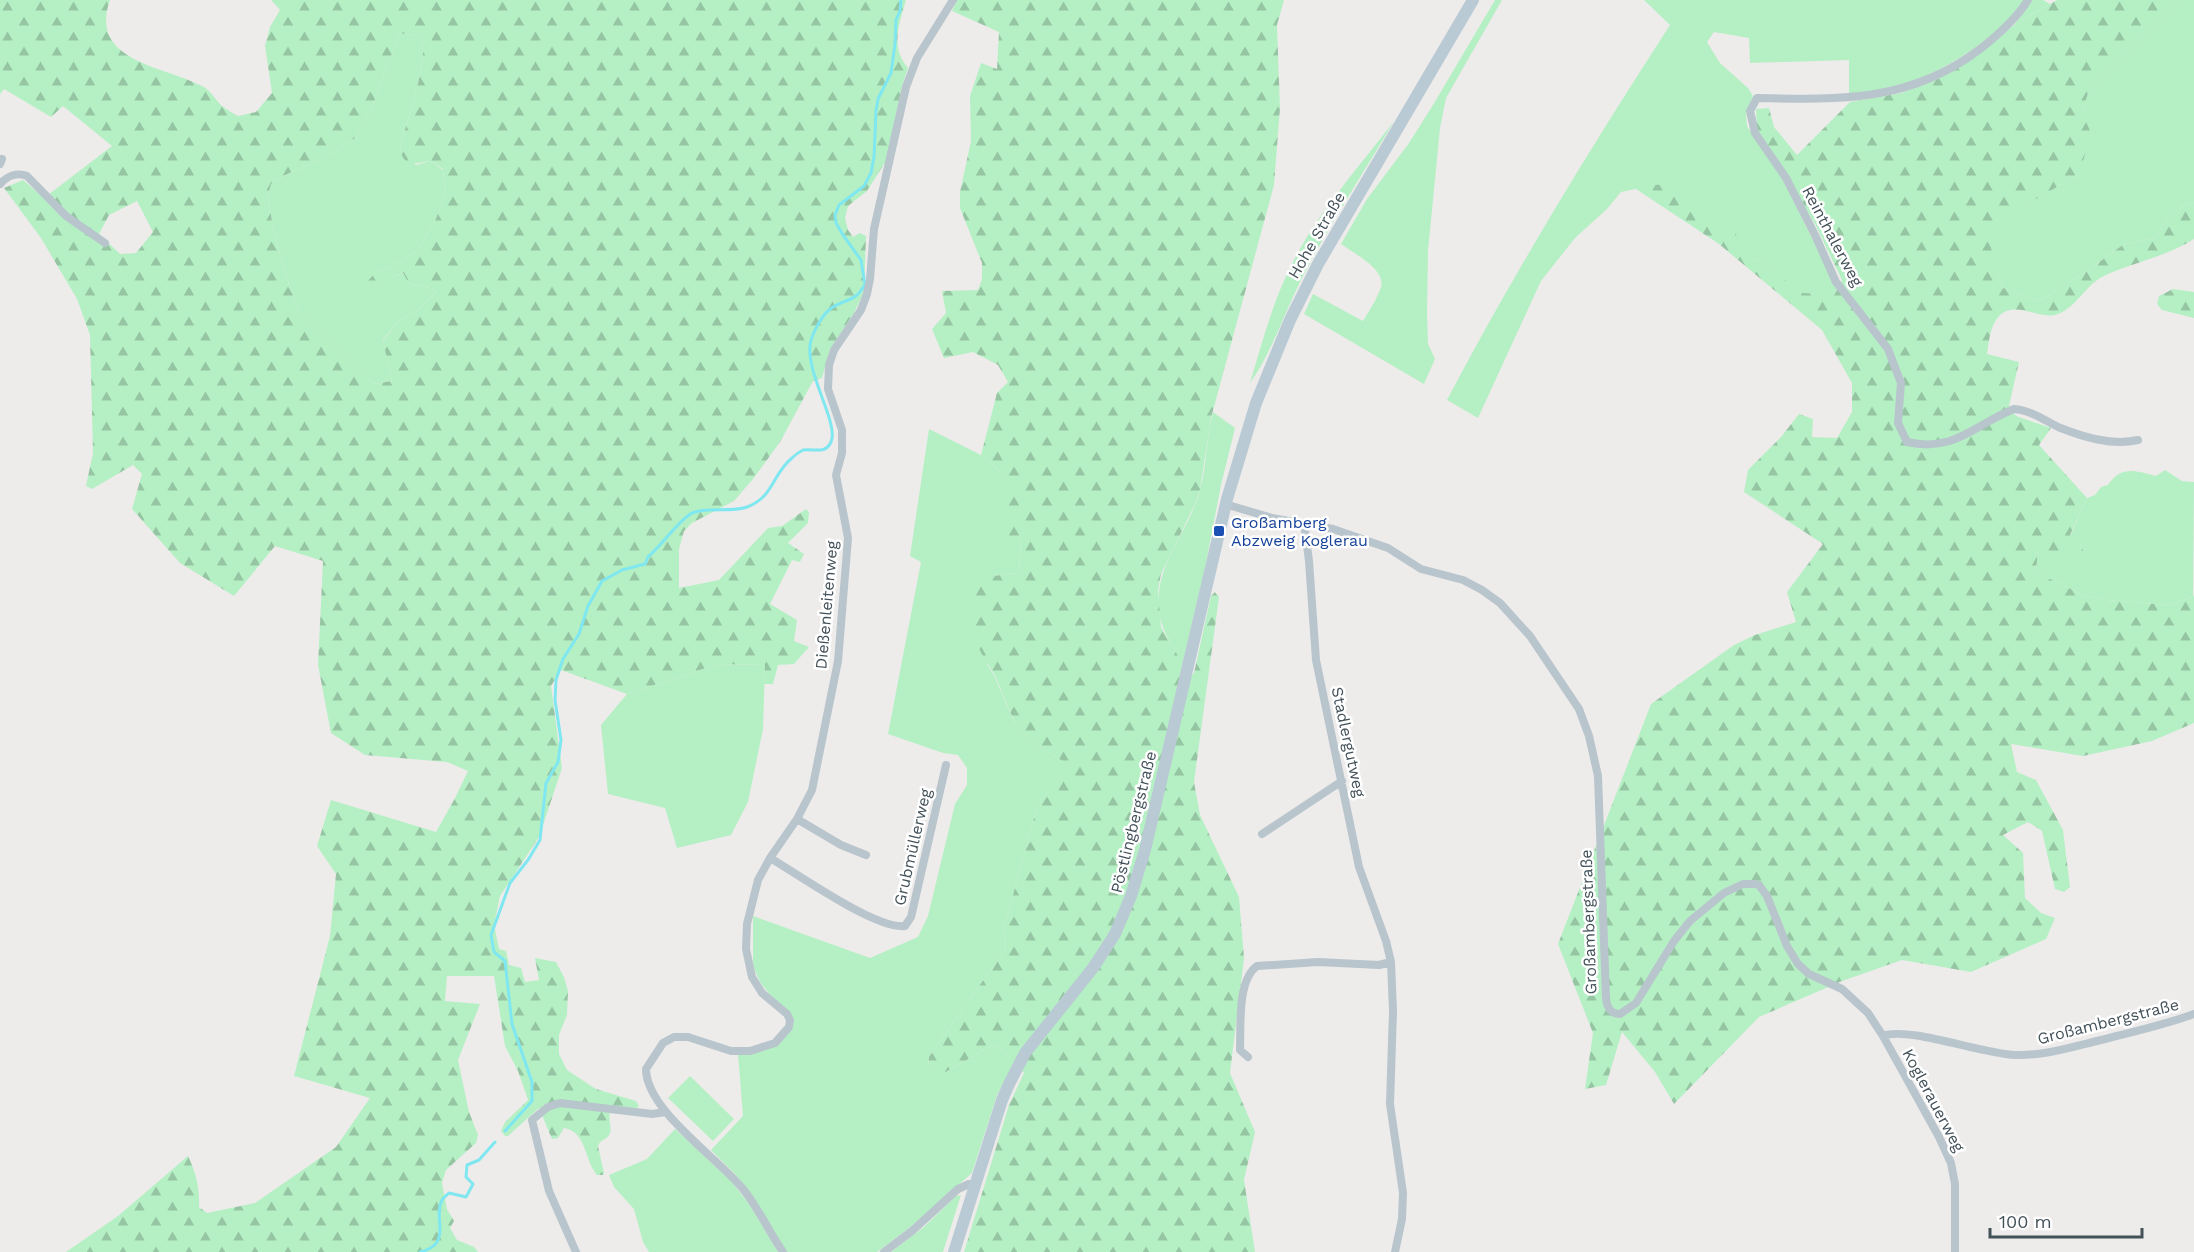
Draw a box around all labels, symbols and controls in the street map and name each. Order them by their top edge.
street label: Reinthalerweg [1798,183,1867,290]
street label: Hohe Straße [1284,188,1349,282]
place label: Großamberg Abzweig Koglerau [1231,513,1368,550]
marker: Großamberg Abzweig Koglerau [1212,524,1226,538]
street label: Dießenleitenweg [811,540,842,670]
street label: Stadlergutweg [1328,685,1370,799]
street label: Pöstlingbergstraße [1107,749,1160,895]
street label: Grubmüllerweg [890,786,935,907]
street label: Großambergstraße [1576,849,1601,995]
street label: Großambergstraße [2035,995,2181,1048]
street label: Koglerauerweg [1898,1045,1969,1155]
scale bar [1990,1201,2142,1239]
text: 100 m [1999,1211,2052,1232]

